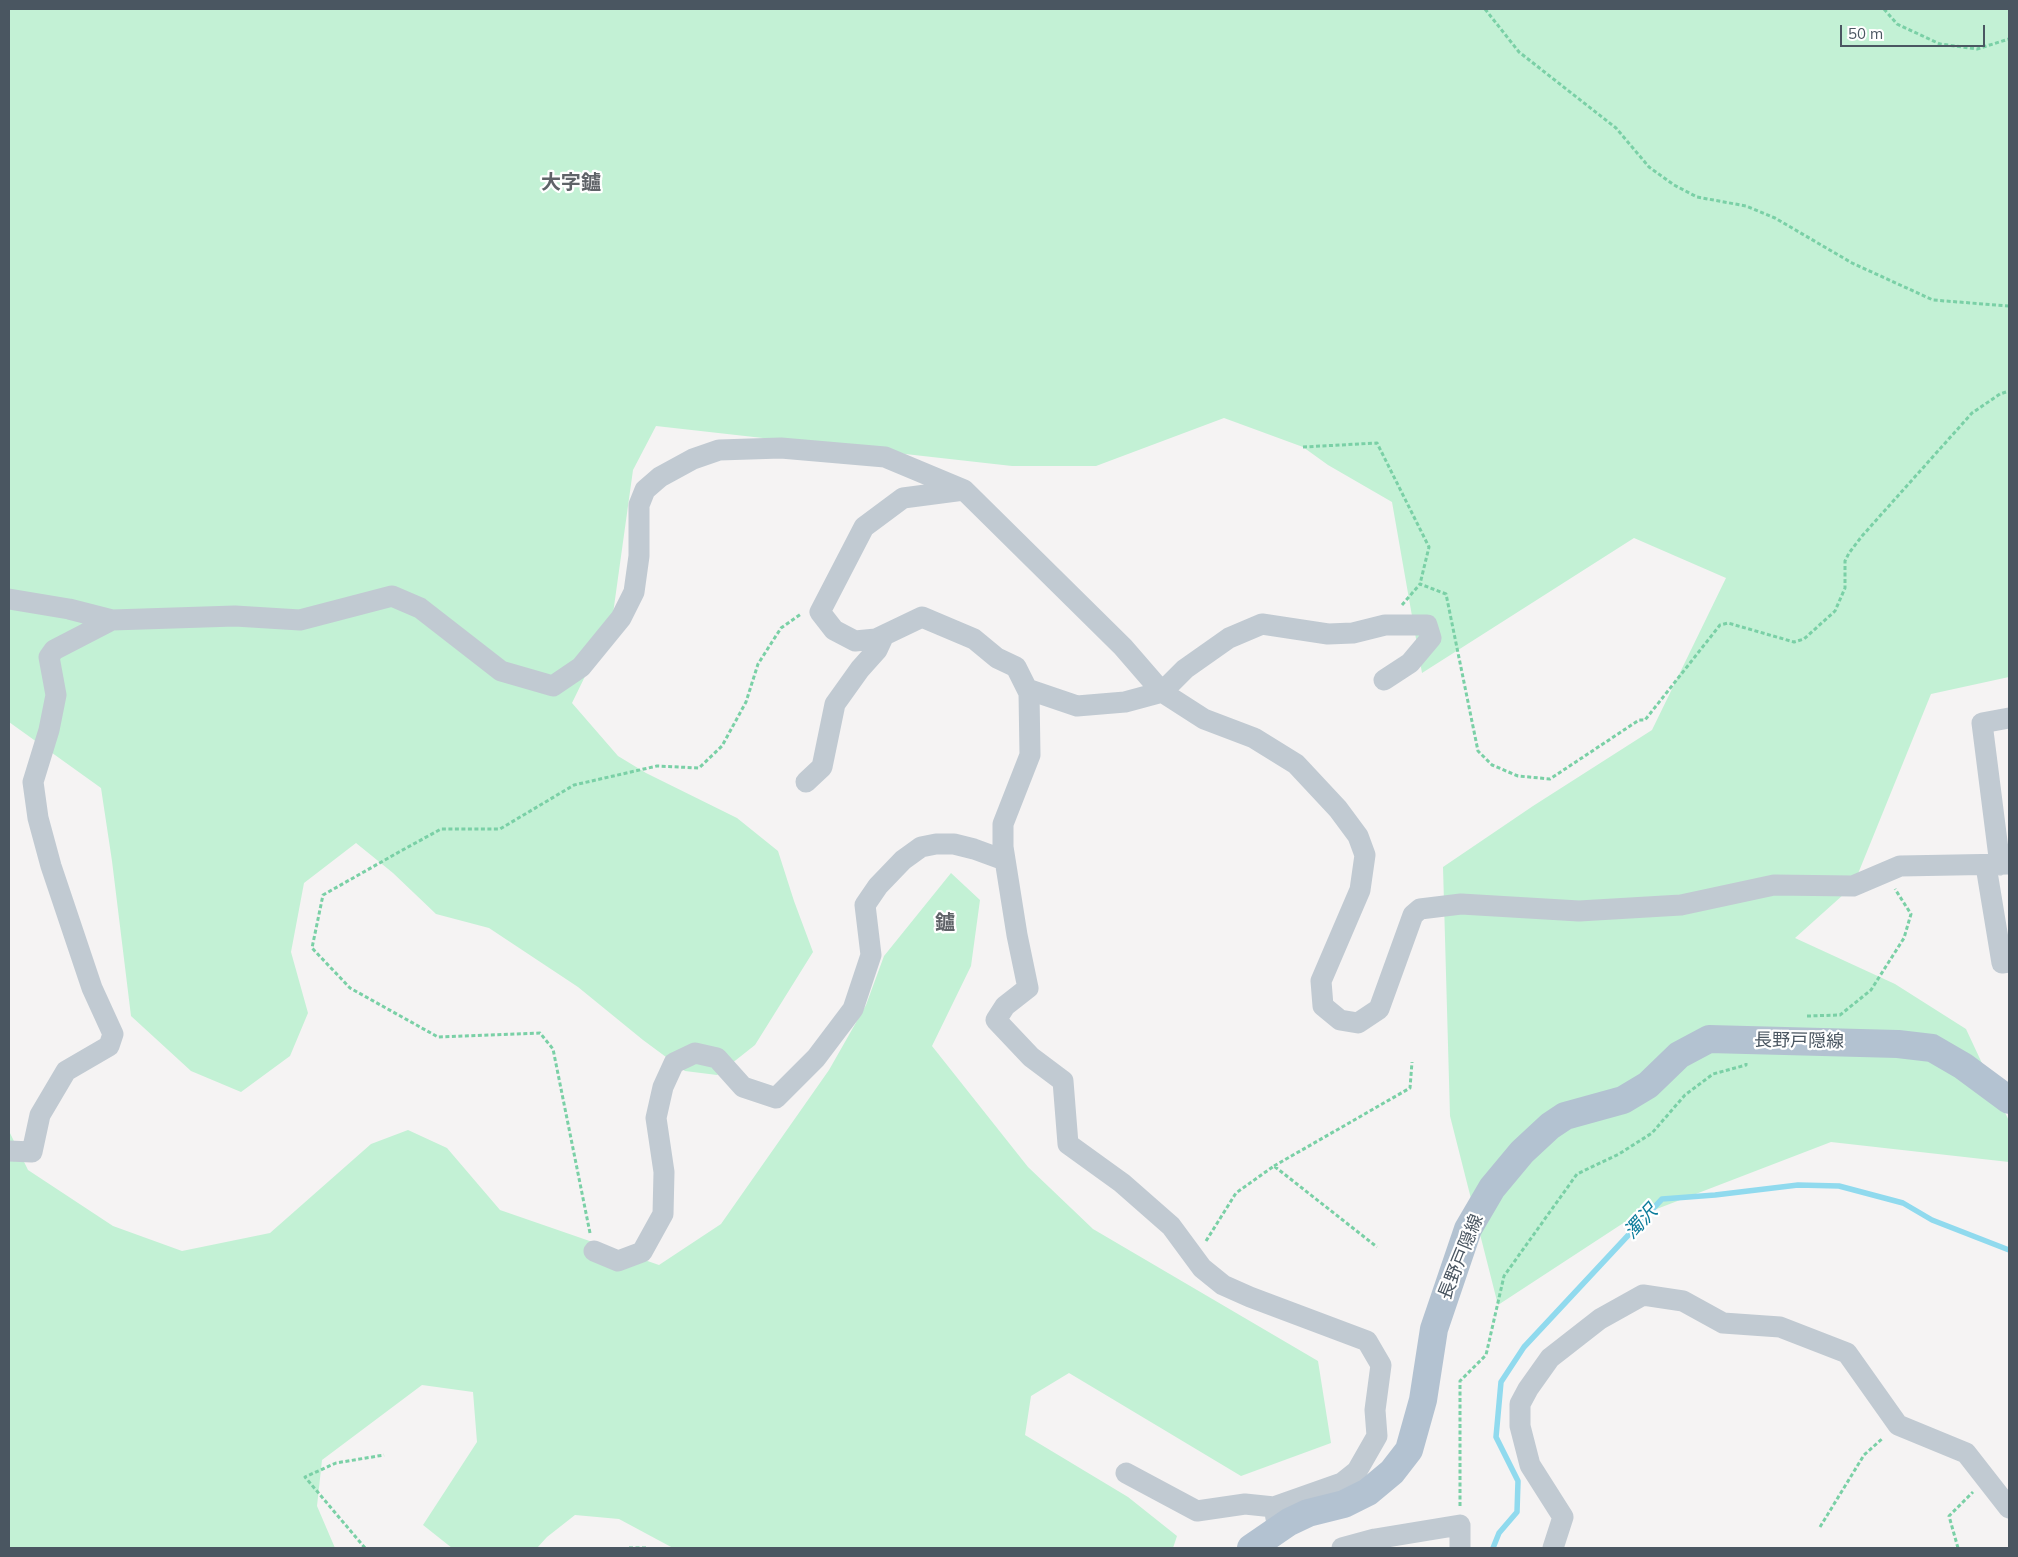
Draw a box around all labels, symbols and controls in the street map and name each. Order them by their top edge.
scale bar [1843,15,1988,47]
text: 50 m [1848,24,1883,43]
district label: 大字鑪 [541,171,601,195]
district label: 鑪 [935,911,955,935]
street label: 長野戸隠線 [1754,1029,1844,1053]
water label: 濁沢 [1620,1200,1662,1244]
street label: 長野戸隠線 [1434,1211,1488,1303]

